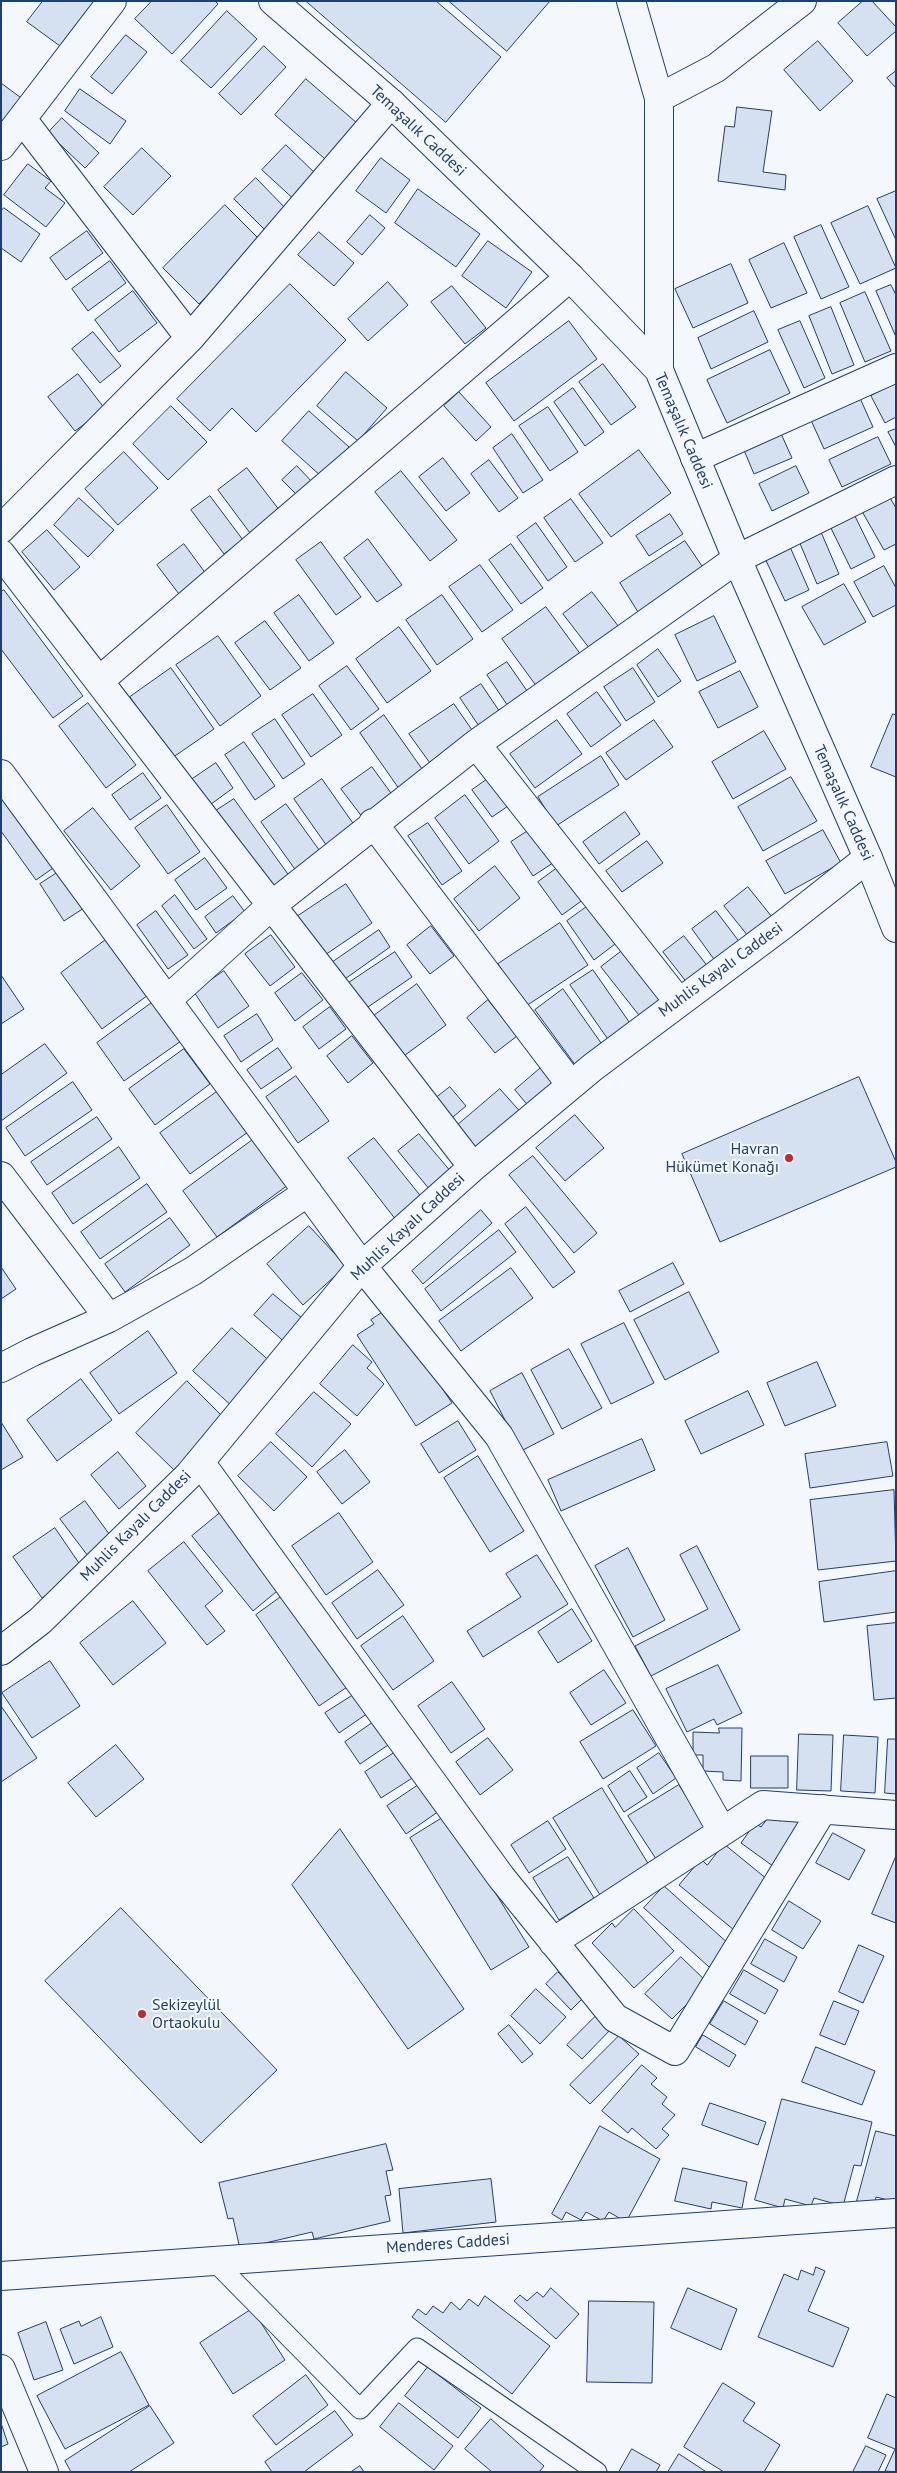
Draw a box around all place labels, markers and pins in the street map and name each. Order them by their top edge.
place label: Havran Hükümet Konağı [665,1139,779,1177]
marker: Havran Hükümet Konağı [783,1152,795,1164]
place label: Sekizeylül Ortaokulu [152,1995,221,2033]
marker: Sekizeylül Ortaokulu [136,2008,148,2020]

